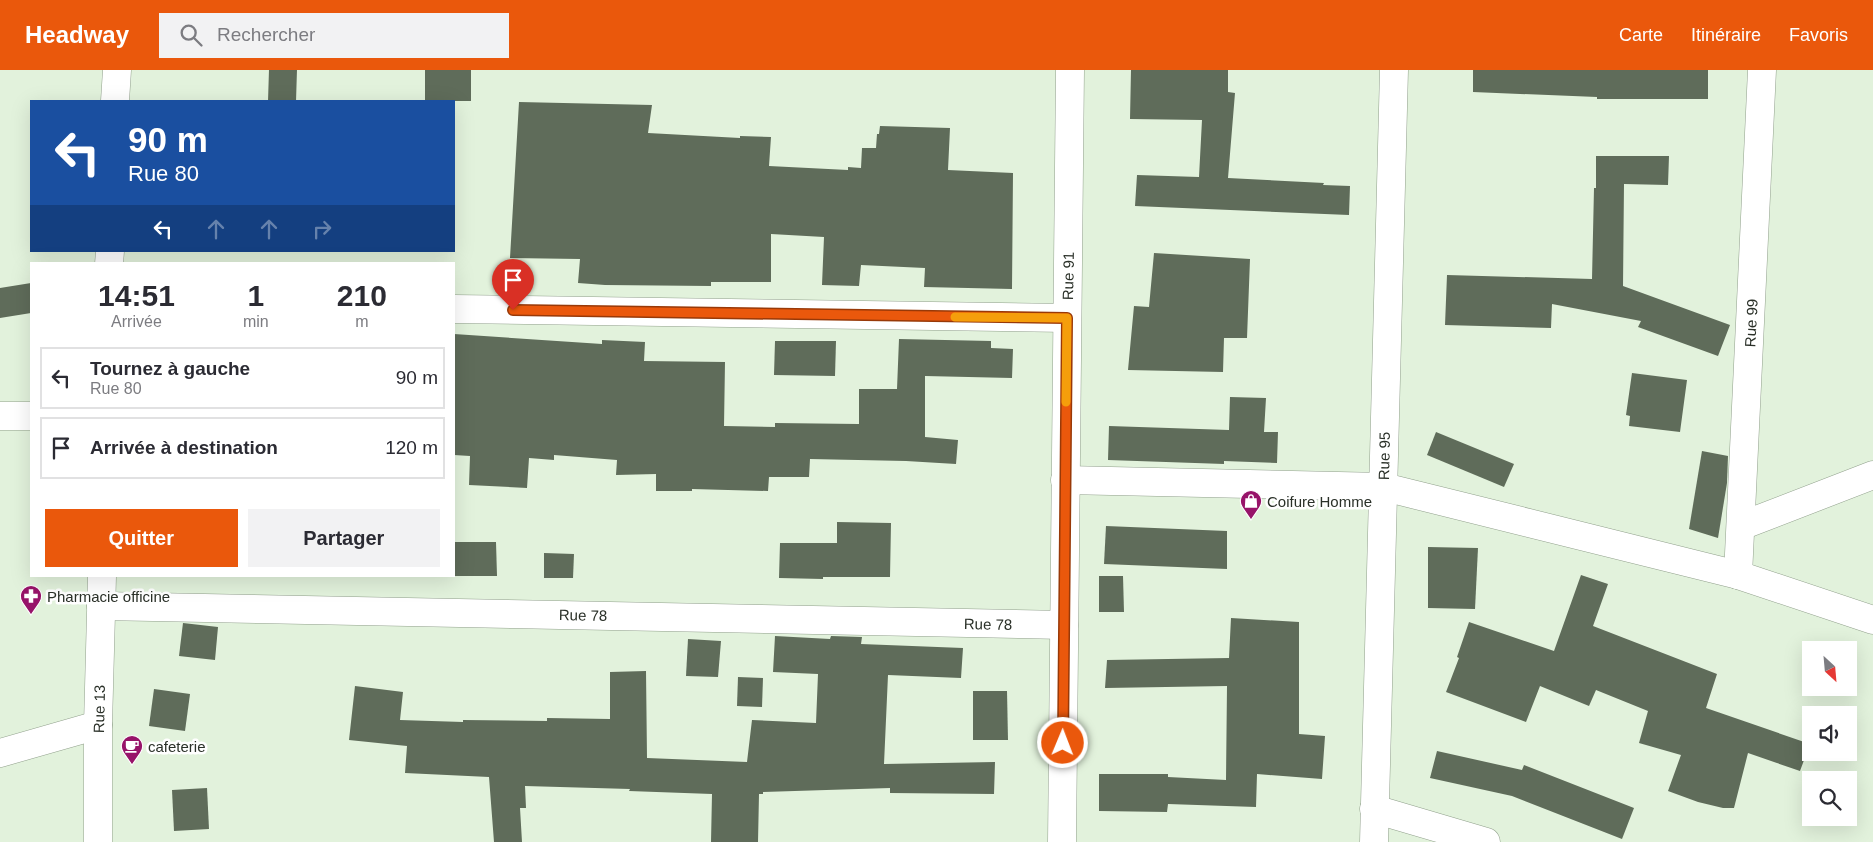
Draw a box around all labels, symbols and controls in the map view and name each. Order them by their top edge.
search box [159,13,509,58]
text: Headway [25,21,129,48]
icon: search [177,21,205,49]
text: Rechercher [217,24,315,45]
text: Carte [1619,25,1663,45]
text: Itinéraire [1691,25,1761,45]
text: Favoris [1789,25,1848,45]
icon: left [45,120,110,185]
text: 90 m [128,120,208,159]
text: Rue 80 [128,161,199,186]
icon: left [149,215,177,243]
icon: ahead [202,215,230,243]
icon: ahead [255,215,283,243]
icon: right [308,215,336,243]
street label: Rue 91 [1059,252,1077,300]
pin [492,259,534,310]
icon: arrive [499,266,527,294]
text: 14:51 [98,279,175,312]
text: 1 [247,279,264,312]
text: 210 [337,279,387,312]
street label: Rue 99 [1741,298,1761,348]
text: Arrivée [111,313,162,330]
text: min [243,313,269,330]
text: m [355,313,368,330]
text: Tournez à gauche [90,358,250,379]
icon: left [47,364,75,392]
text: 90 m [396,367,438,388]
text: Rue 80 [90,380,142,397]
street label: Rue 95 [1375,432,1393,480]
icon: arrive [47,434,75,462]
text: Arrivée à destination [90,437,278,458]
text: 120 m [385,437,438,458]
shop icon: Coifure Homme [1239,489,1263,520]
place label: Coifure Homme [1267,493,1372,510]
button: Quitter [45,509,238,567]
button: Partager [248,509,440,567]
pharmacy icon: Pharmacie officine [19,584,43,615]
place label: Pharmacie officine [47,588,170,605]
street label: Rue 78 [559,606,607,624]
street label: Rue 78 [964,615,1012,633]
north arrow [1802,641,1858,696]
map controls [1802,641,1857,826]
street label: Rue 13 [90,685,108,733]
button: sound [1802,706,1857,761]
position arrow [1036,716,1088,768]
cafe icon: cafeterie [120,734,144,765]
place label: cafeterie [148,738,206,755]
button: search [1802,771,1857,826]

